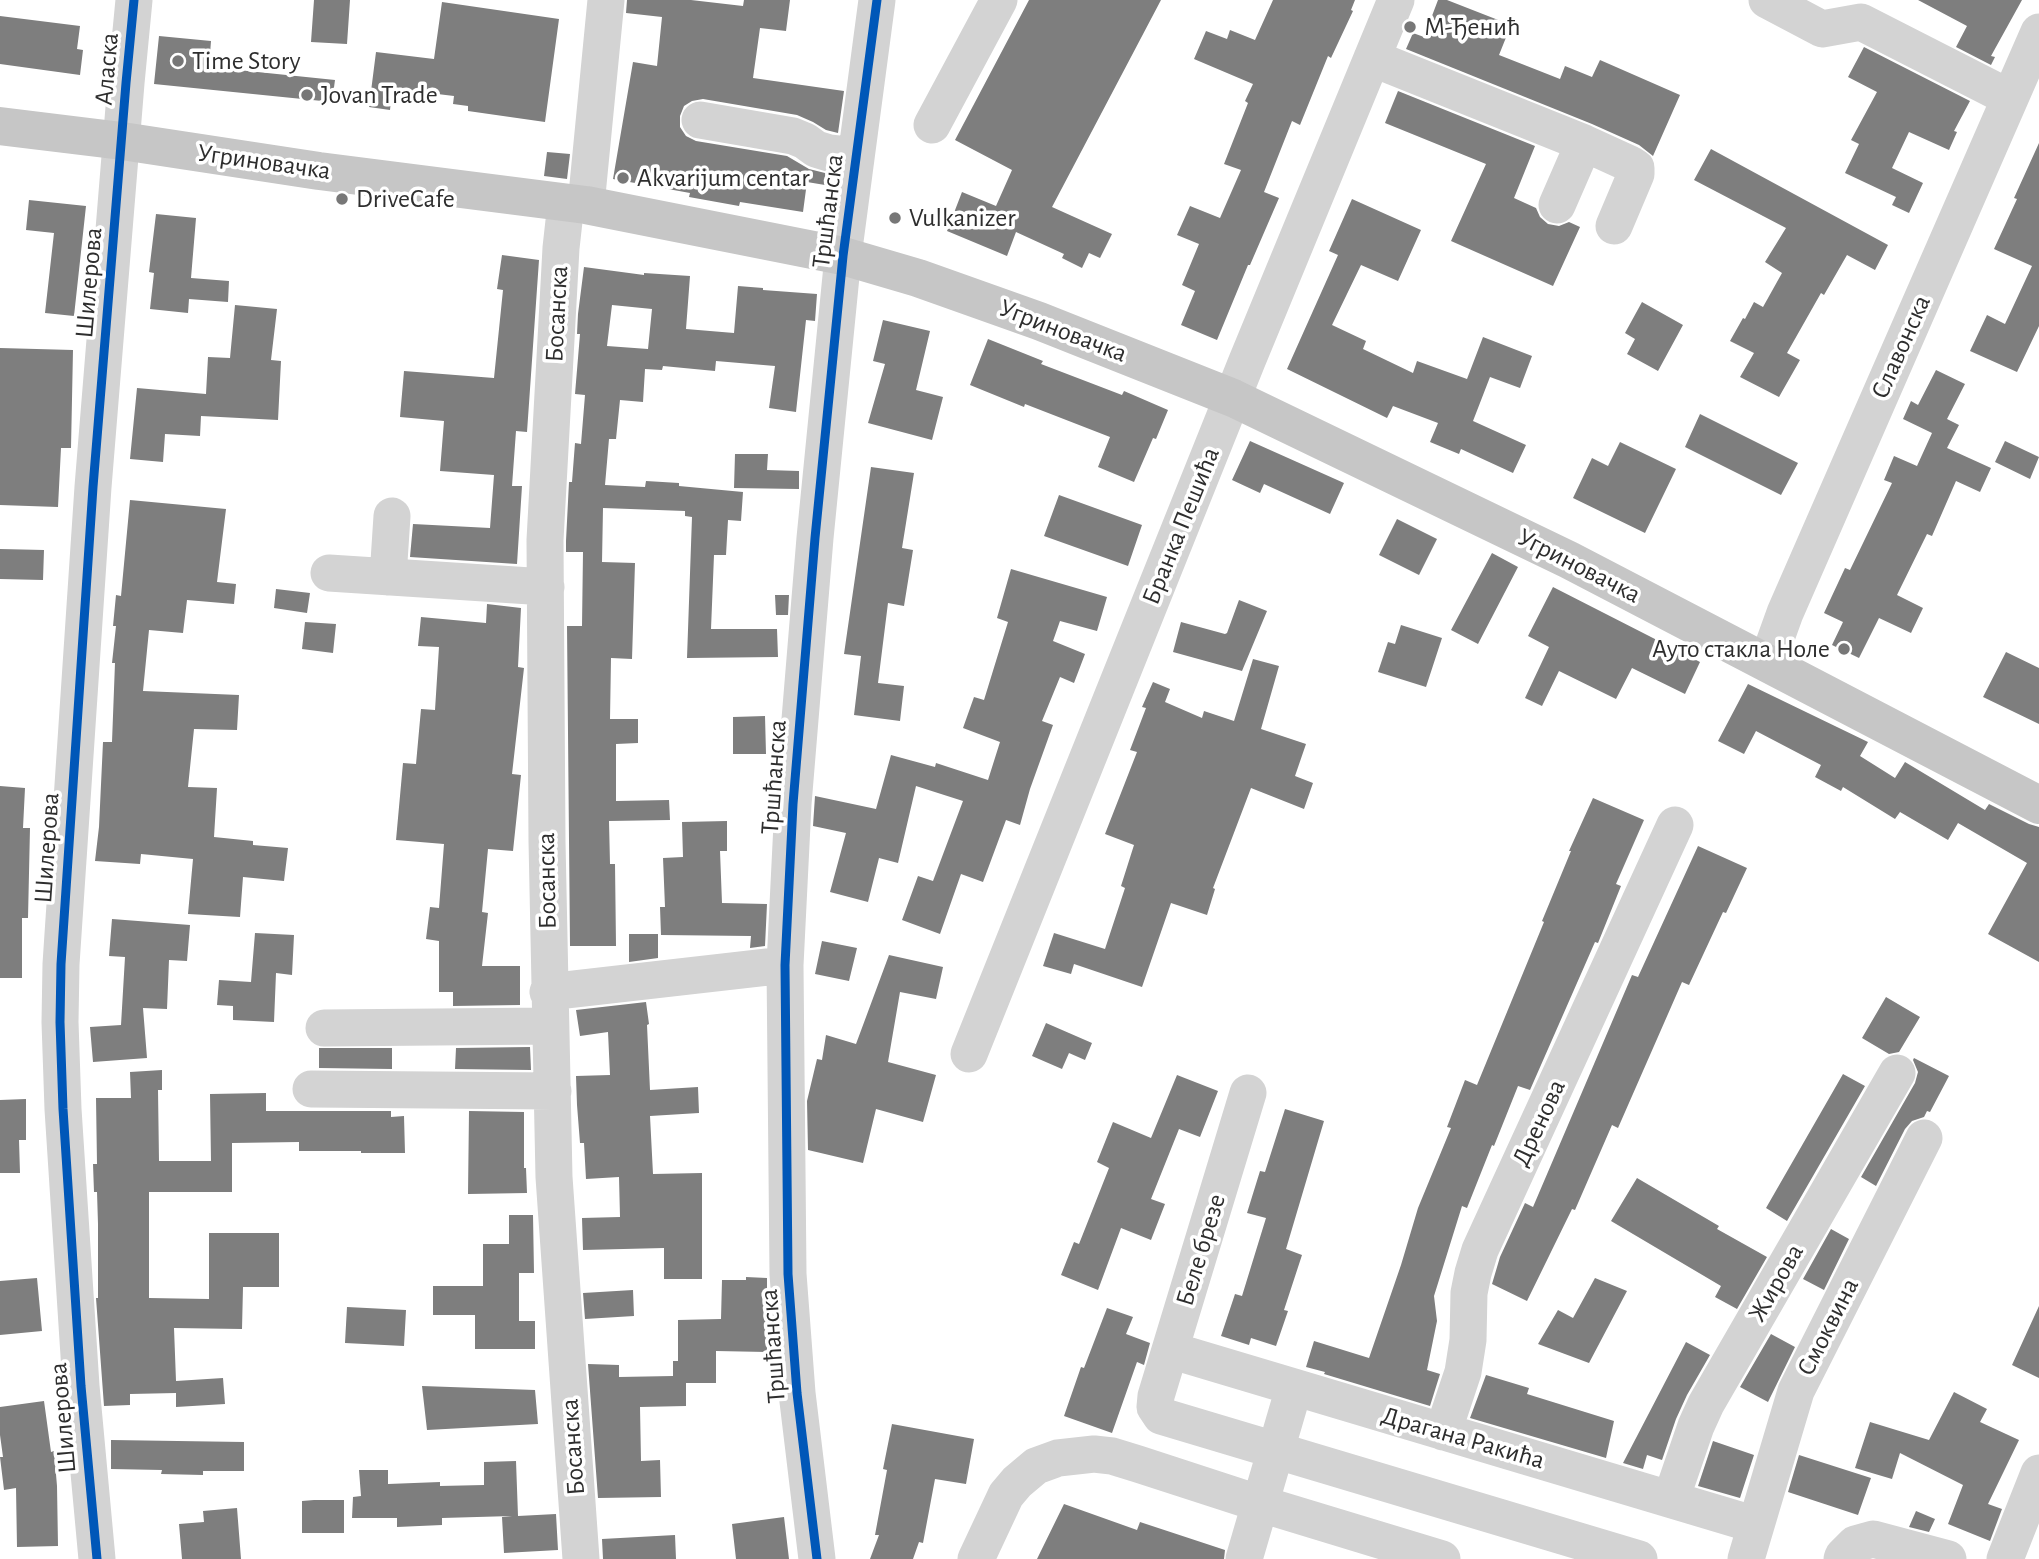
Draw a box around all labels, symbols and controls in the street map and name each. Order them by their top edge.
place label: М-Ђенић [1424,11,1520,43]
marker: М-Ђенић [1402,19,1418,35]
street label: Аласка [88,31,126,107]
place label: Time Story [192,45,301,77]
marker: Time Story [170,53,186,69]
place label: Jovan Trade [321,79,438,111]
marker: Jovan Trade [299,87,315,103]
street label: Угриновачка [195,137,333,187]
street label: Тршћанска [806,152,850,270]
place label: Akvarijum centar [637,162,810,194]
marker: Akvarijum centar [615,170,631,186]
place label: DriveCafe [356,183,455,215]
marker: DriveCafe [334,191,350,207]
place label: Vulkanizer [909,202,1016,234]
marker: Vulkanizer [887,210,903,226]
street label: Шилерова [69,226,109,340]
street label: Босанска [539,265,575,363]
street label: Славонска [1864,290,1938,404]
street label: Угриновачка [995,292,1131,370]
street label: Бранка Пешића [1135,443,1227,609]
street label: Угриновачка [1512,522,1646,610]
place label: Ауто стакла Ноле [1652,633,1830,665]
marker: Ауто стакла Ноле [1836,641,1852,657]
street label: Тршћанска [754,719,794,835]
street label: Шилерова [28,791,66,905]
street label: Босанска [531,832,563,930]
street label: Дренова [1505,1075,1573,1171]
street label: Беле брезе [1169,1190,1233,1310]
street label: Жирова [1741,1239,1811,1327]
street label: Смоквина [1790,1273,1866,1381]
street label: Тршћанска [753,1288,793,1404]
street label: Шилерова [43,1361,83,1475]
street label: Босанска [554,1398,592,1496]
street label: Драгана Ракића [1378,1400,1548,1476]

